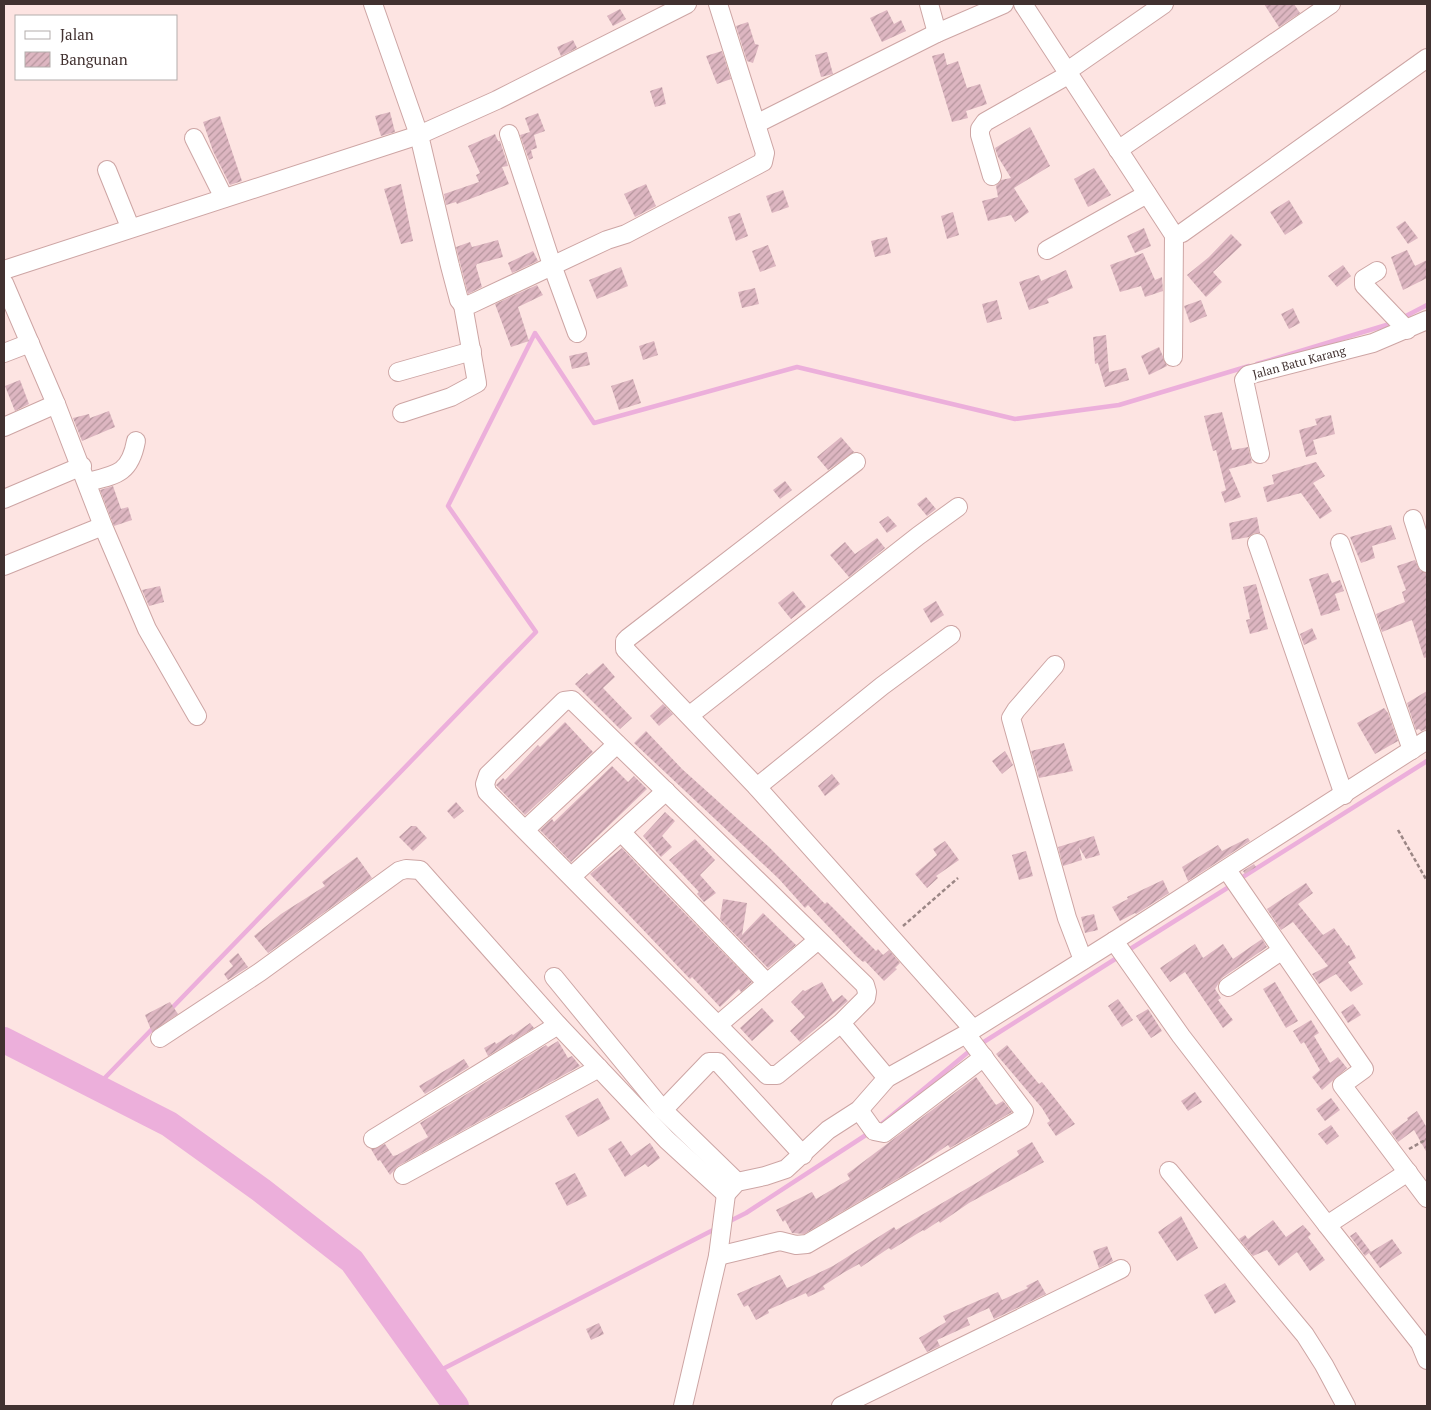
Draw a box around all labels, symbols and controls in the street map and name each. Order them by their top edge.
legend [15,15,178,80]
text: Jalan [60,24,94,44]
text: Bangunan [60,49,128,69]
street label: Jalan Batu Karang [1251,342,1348,382]

